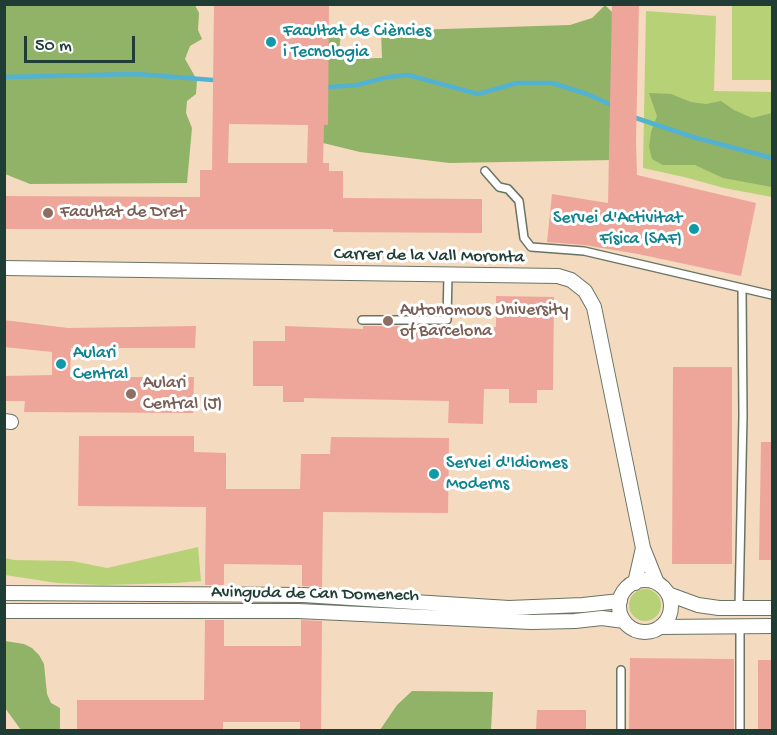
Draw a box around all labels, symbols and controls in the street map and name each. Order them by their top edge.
place label: Facultat de Ciències i Tecnologia [283,21,431,63]
scale bar [27,24,138,62]
marker: Facultat de Ciències i Tecnologia [264,35,278,49]
text: 50 m [35,36,72,57]
place label: Facultat de Dret [60,202,186,224]
marker: Facultat de Dret [41,206,55,220]
place label: Servei d'Activitat Física (SAF) [553,208,682,250]
marker: Servei d'Activitat Física (SAF) [687,222,701,236]
street label: Carrer de la Vall Moronta [334,245,524,269]
place label: Autonomous University of Barcelona [400,300,568,342]
marker: Autonomous University of Barcelona [381,314,395,328]
place label: Aulari Central [73,343,128,386]
marker: Aulari Central [54,357,68,371]
place label: Aulari Central (J) [143,373,222,416]
marker: Aulari Central (J) [124,387,138,401]
place label: Servei d'Idiomes Moderns [446,453,567,496]
marker: Servei d'Idiomes Moderns [427,467,441,481]
street label: Avinguda de Can Domenech [211,582,419,608]

